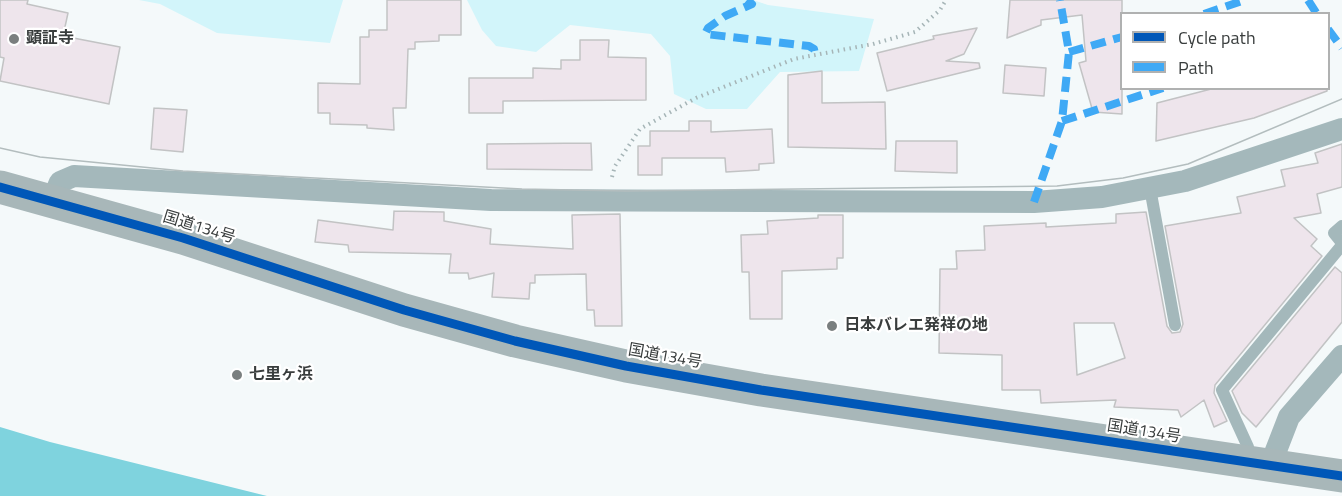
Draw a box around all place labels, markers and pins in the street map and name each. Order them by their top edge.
place label: 顕証寺 [26,29,74,49]
marker: 顕証寺 [7,32,21,46]
place label: 日本バレエ発祥の地 [844,316,988,336]
marker: 日本バレエ発祥の地 [825,319,839,333]
place label: 七里ヶ浜 [249,365,313,385]
marker: 七里ヶ浜 [230,368,244,382]

